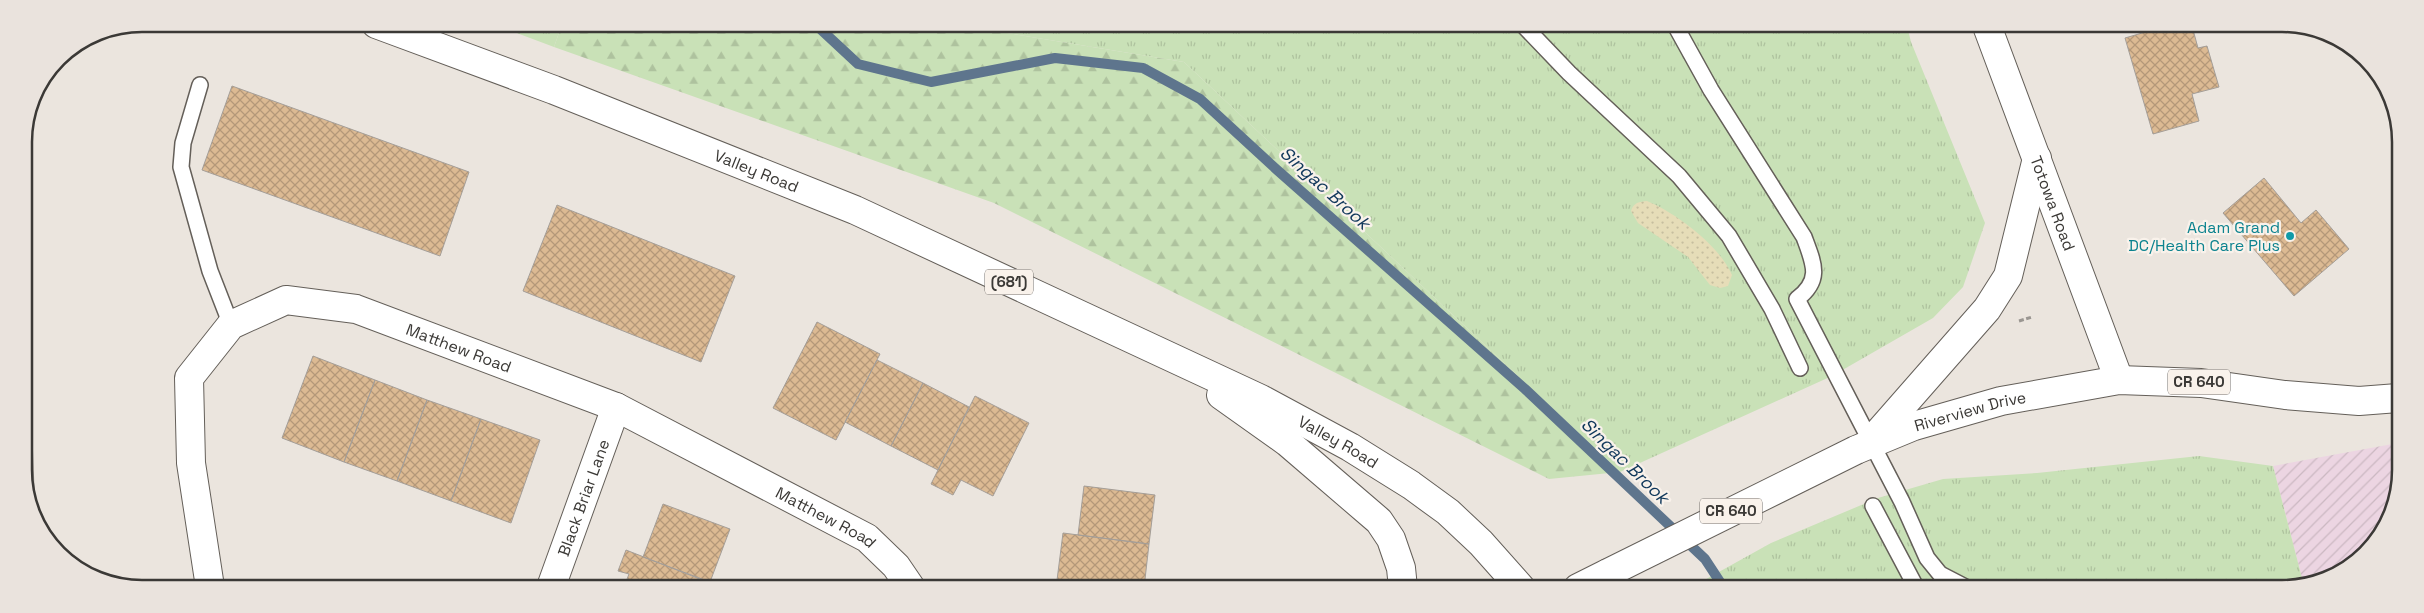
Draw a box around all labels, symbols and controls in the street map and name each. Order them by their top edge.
water label: Singac Brook [1275,141,1377,236]
street label: Valley Road [711,145,802,198]
street label: Totowa Road [2025,153,2080,254]
place label: Adam Grand DC/Health Care Plus [2128,217,2280,256]
marker: Adam Grand DC/Health Care Plus [2284,230,2296,242]
road number: (681) [985,270,1033,294]
street label: Matthew Road [403,319,514,378]
road number: CR 640 [2168,370,2230,394]
street label: Riverview Drive [1912,387,2028,436]
street label: Valley Road [1294,411,1382,473]
water label: Singac Brook [1576,413,1676,510]
street label: Black Briar Lane [553,436,614,559]
street label: Matthew Road [772,482,881,552]
road number: CR 640 [1700,498,1762,524]

